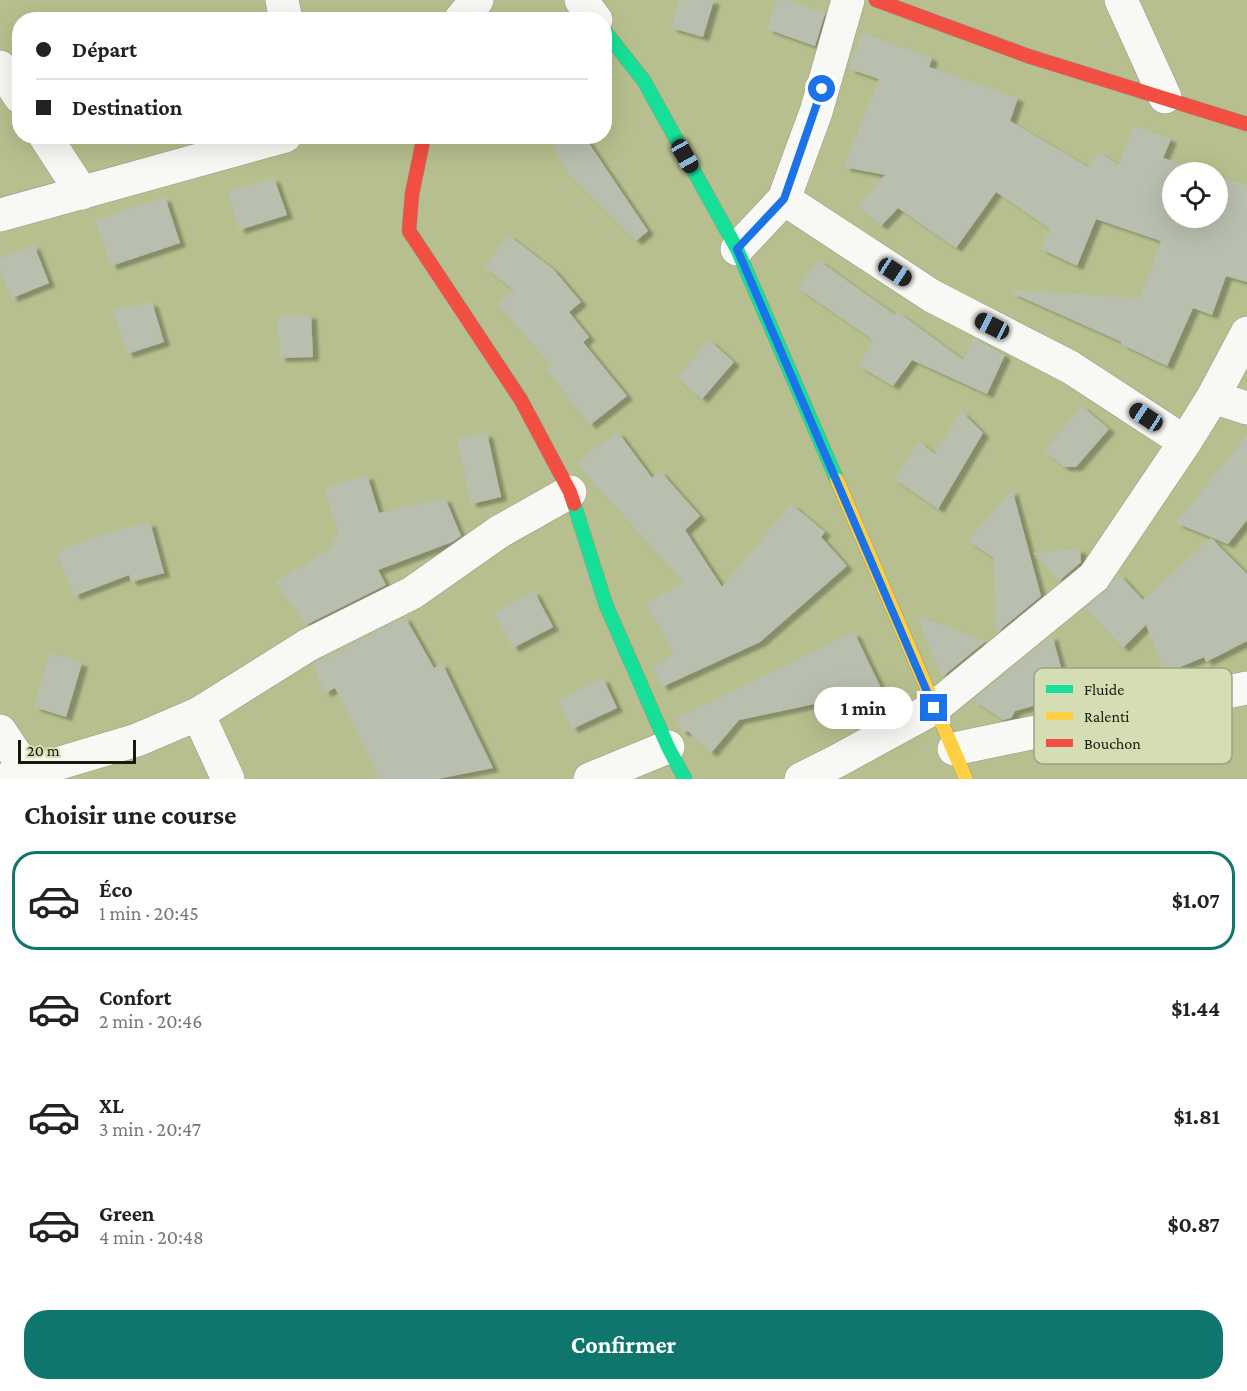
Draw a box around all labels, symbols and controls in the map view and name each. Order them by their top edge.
text: Départ [72,37,137,62]
route start [808,75,835,102]
text: Destination [72,95,182,120]
car [668,136,702,176]
map controls [1162,162,1228,228]
button: locate [1162,162,1228,228]
car [875,255,915,289]
car [972,310,1012,342]
car [1126,400,1166,434]
legend [1034,668,1232,764]
text: Fluide [1084,681,1124,698]
callout: 1 min [814,687,913,729]
route end [920,694,947,721]
text: 1 min [841,697,886,719]
text: Ralenti [1084,708,1129,725]
text: Bouchon [1084,735,1141,752]
scale bar [18,737,136,764]
text: 20 m [27,742,60,759]
text: Choisir une course [24,800,237,830]
icon: car [27,874,81,928]
text: Éco [99,877,133,902]
text: $1.07 [1172,888,1220,913]
text: 1 min · 20:45 [99,902,199,924]
icon: car [27,982,81,1036]
text: Confort [99,985,172,1010]
text: $1.44 [1171,996,1220,1021]
text: 2 min · 20:46 [99,1010,202,1032]
icon: car [27,1090,81,1144]
text: XL [99,1093,124,1118]
text: $1.81 [1174,1104,1220,1129]
text: 3 min · 20:47 [99,1118,201,1140]
icon: car [27,1198,81,1252]
text: Green [99,1201,155,1226]
text: $0.87 [1167,1212,1220,1237]
text: 4 min · 20:48 [99,1226,204,1248]
button: Confirmer [24,1310,1223,1379]

